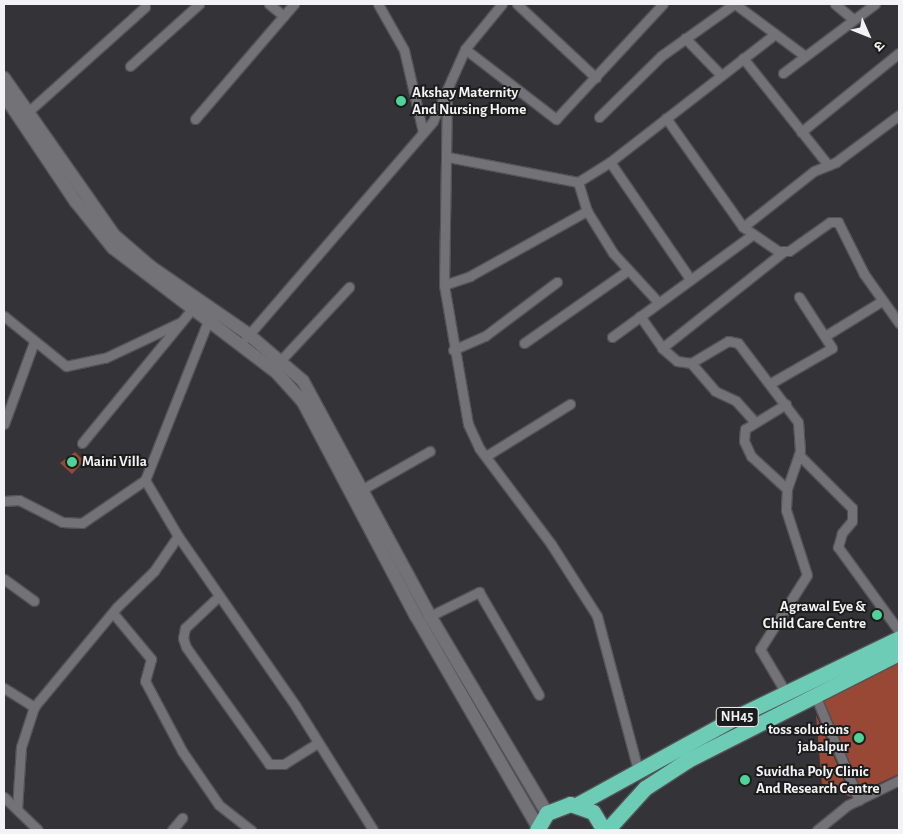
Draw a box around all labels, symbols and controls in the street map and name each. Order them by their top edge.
north arrow [843,10,893,60]
text: उ [871,38,887,53]
place label: Akshay Maternity And Nursing Home [412,83,526,118]
marker: Akshay Maternity And Nursing Home [394,94,408,108]
place label: Maini Villa [82,453,147,471]
marker: Maini Villa [66,456,78,468]
place label: Agrawal Eye & Child Care Centre [763,597,866,632]
marker: Agrawal Eye & Child Care Centre [870,608,884,622]
road number: NH45 [714,706,760,729]
place label: toss solutions jabalpur [768,720,849,755]
marker: toss solutions jabalpur [853,732,865,744]
place label: Suvidha Poly Clinic And Research Centre [756,762,879,797]
marker: Suvidha Poly Clinic And Research Centre [738,773,752,787]

